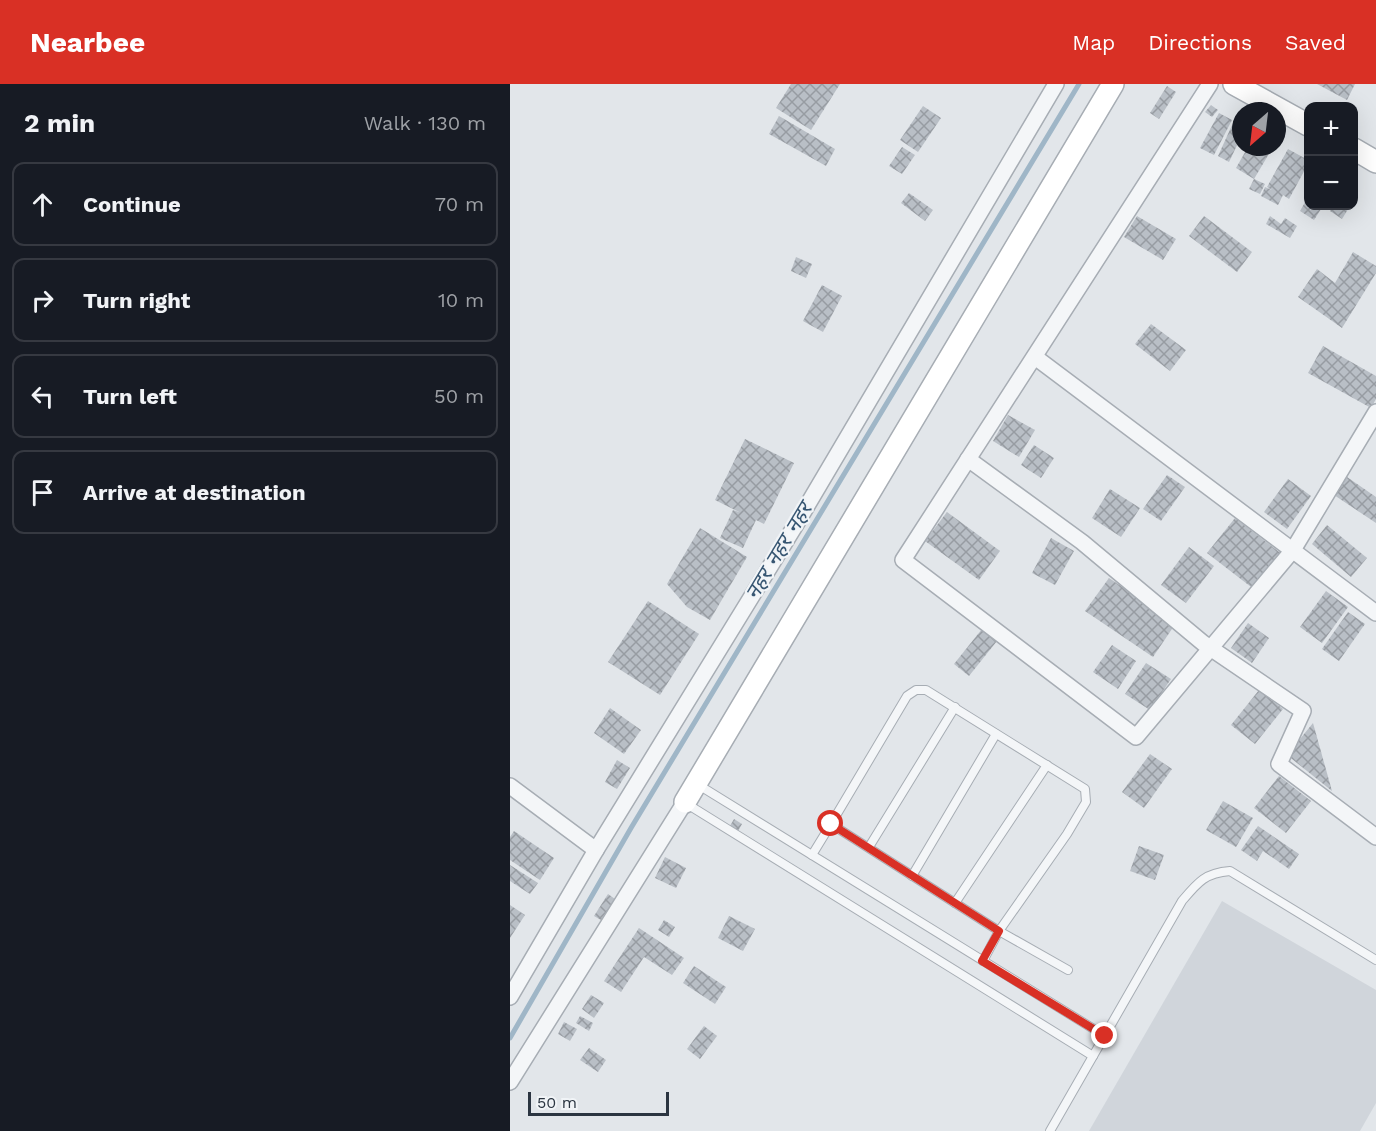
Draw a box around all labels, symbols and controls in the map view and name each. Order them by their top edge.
text: Nearbee [30,26,145,59]
text: Map [1072,30,1115,55]
text: Directions [1148,30,1252,55]
text: Saved [1285,30,1346,55]
north arrow [1232,102,1286,156]
map controls [1304,102,1358,210]
button: + [1304,102,1358,156]
text: 2 min [24,108,95,138]
text: Walk · 130 m [364,111,486,135]
button: − [1304,156,1358,210]
icon: ahead [26,188,59,221]
text: Continue [83,192,181,217]
text: 70 m [435,192,484,216]
icon: right [26,284,59,317]
text: Turn right [83,288,190,313]
text: 10 m [438,288,484,312]
icon: left [26,380,59,413]
text: Turn left [83,384,177,409]
text: 50 m [434,384,484,408]
icon: arrive [26,476,59,509]
text: Arrive at destination [83,480,306,505]
water label: नहर नहर नहर [739,494,819,604]
route start [817,810,843,836]
route end [1091,1022,1117,1048]
scale bar [528,1089,669,1116]
text: 50 m [537,1093,577,1112]

